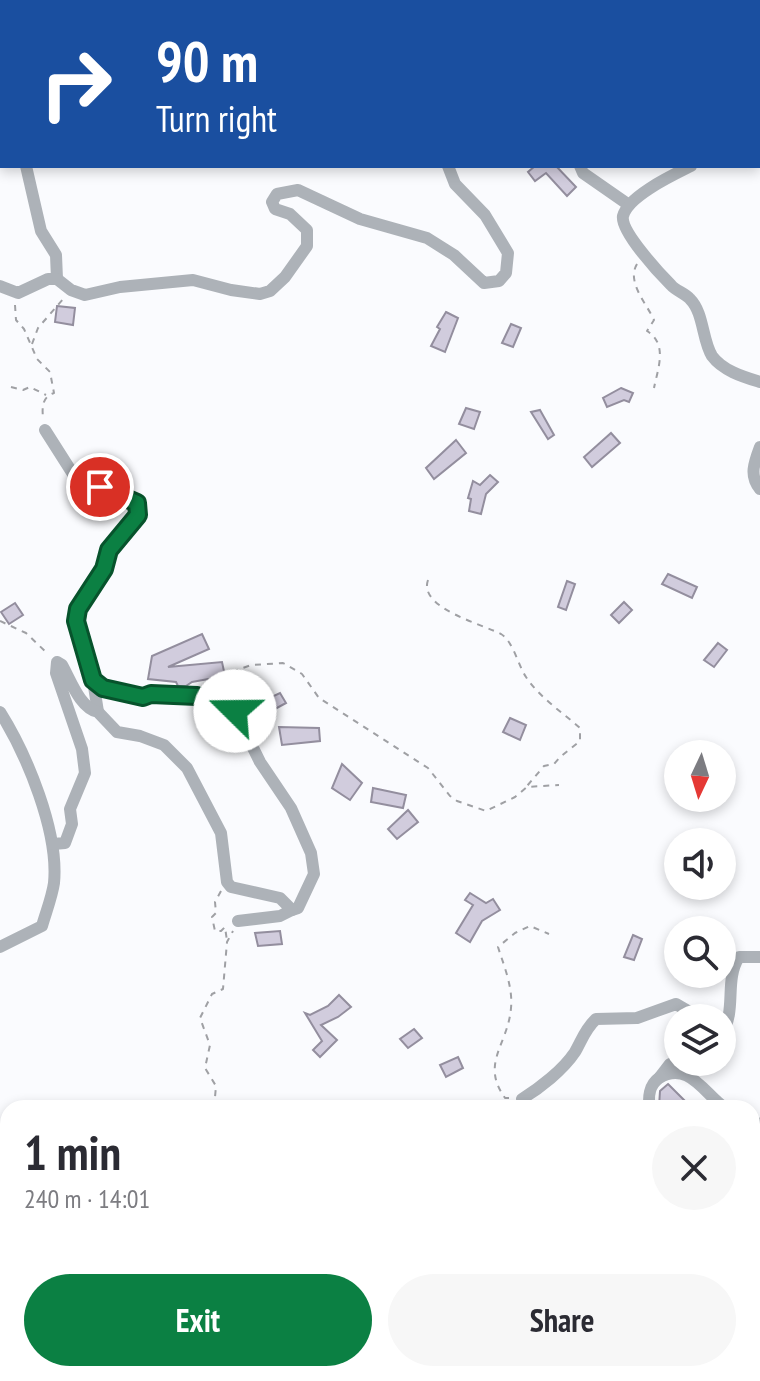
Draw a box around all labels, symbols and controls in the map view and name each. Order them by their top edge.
text: 90 m [156,25,258,97]
icon: right [24,32,128,136]
text: Turn right [156,95,277,142]
pin [66,453,134,521]
icon: arrive [78,465,122,509]
position arrow [193,669,277,753]
north arrow [664,740,736,812]
map controls [664,740,736,1076]
button: sound [664,828,736,900]
button: search [664,916,736,988]
button: layers [664,1004,736,1076]
text: 1 min [24,1121,121,1183]
button: close [652,1126,736,1210]
text: 240 m · 14:01 [24,1182,150,1215]
button: Exit [24,1274,372,1366]
button: Share [388,1274,736,1366]

